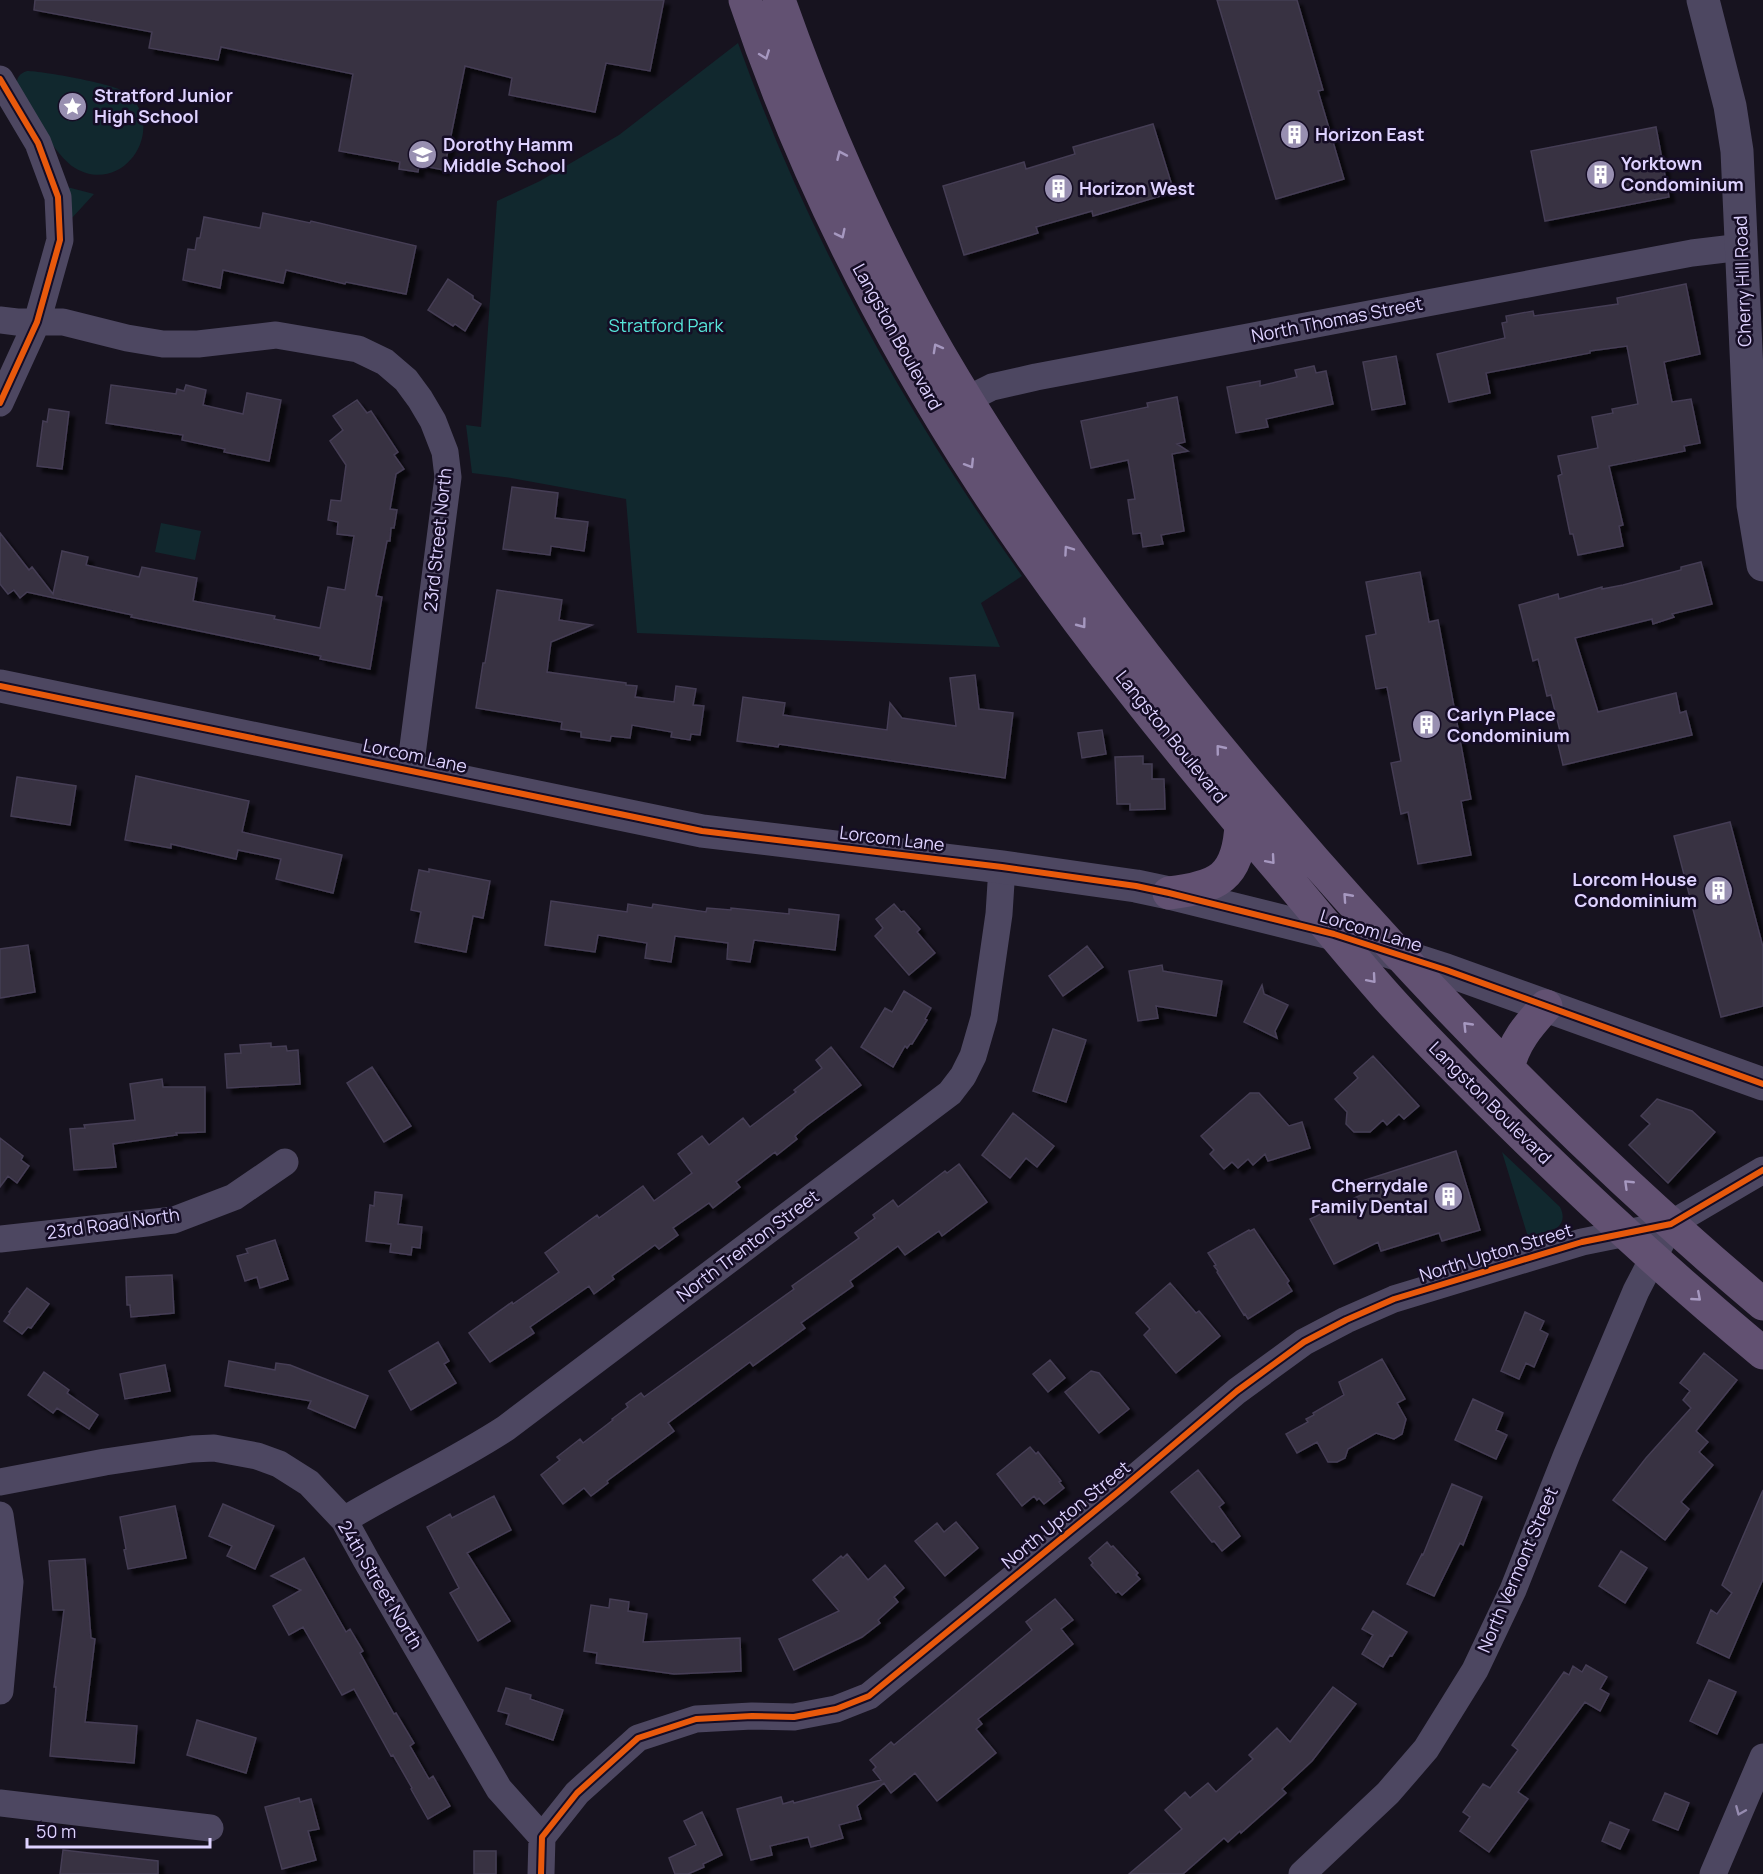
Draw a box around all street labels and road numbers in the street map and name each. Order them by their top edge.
street label: Cherry Hill Road [1728,215,1756,347]
street label: Langston Boulevard [848,259,948,414]
street label: North Thomas Street [1249,291,1425,347]
street label: 23rd Street North [418,467,456,613]
street label: Langston Boulevard [1111,665,1233,808]
street label: Lorcom Lane [361,732,469,778]
street label: Lorcom Lane [838,820,946,856]
street label: Lorcom Lane [1317,903,1425,957]
street label: Langston Boulevard [1424,1036,1557,1169]
street label: North Trenton Street [671,1184,824,1307]
street label: 23rd Road North [45,1202,181,1244]
street label: North Upton Street [1416,1217,1575,1287]
street label: North Upton Street [996,1455,1135,1574]
street label: North Vermont Street [1471,1483,1563,1656]
street label: 24th Street North [333,1516,429,1653]

